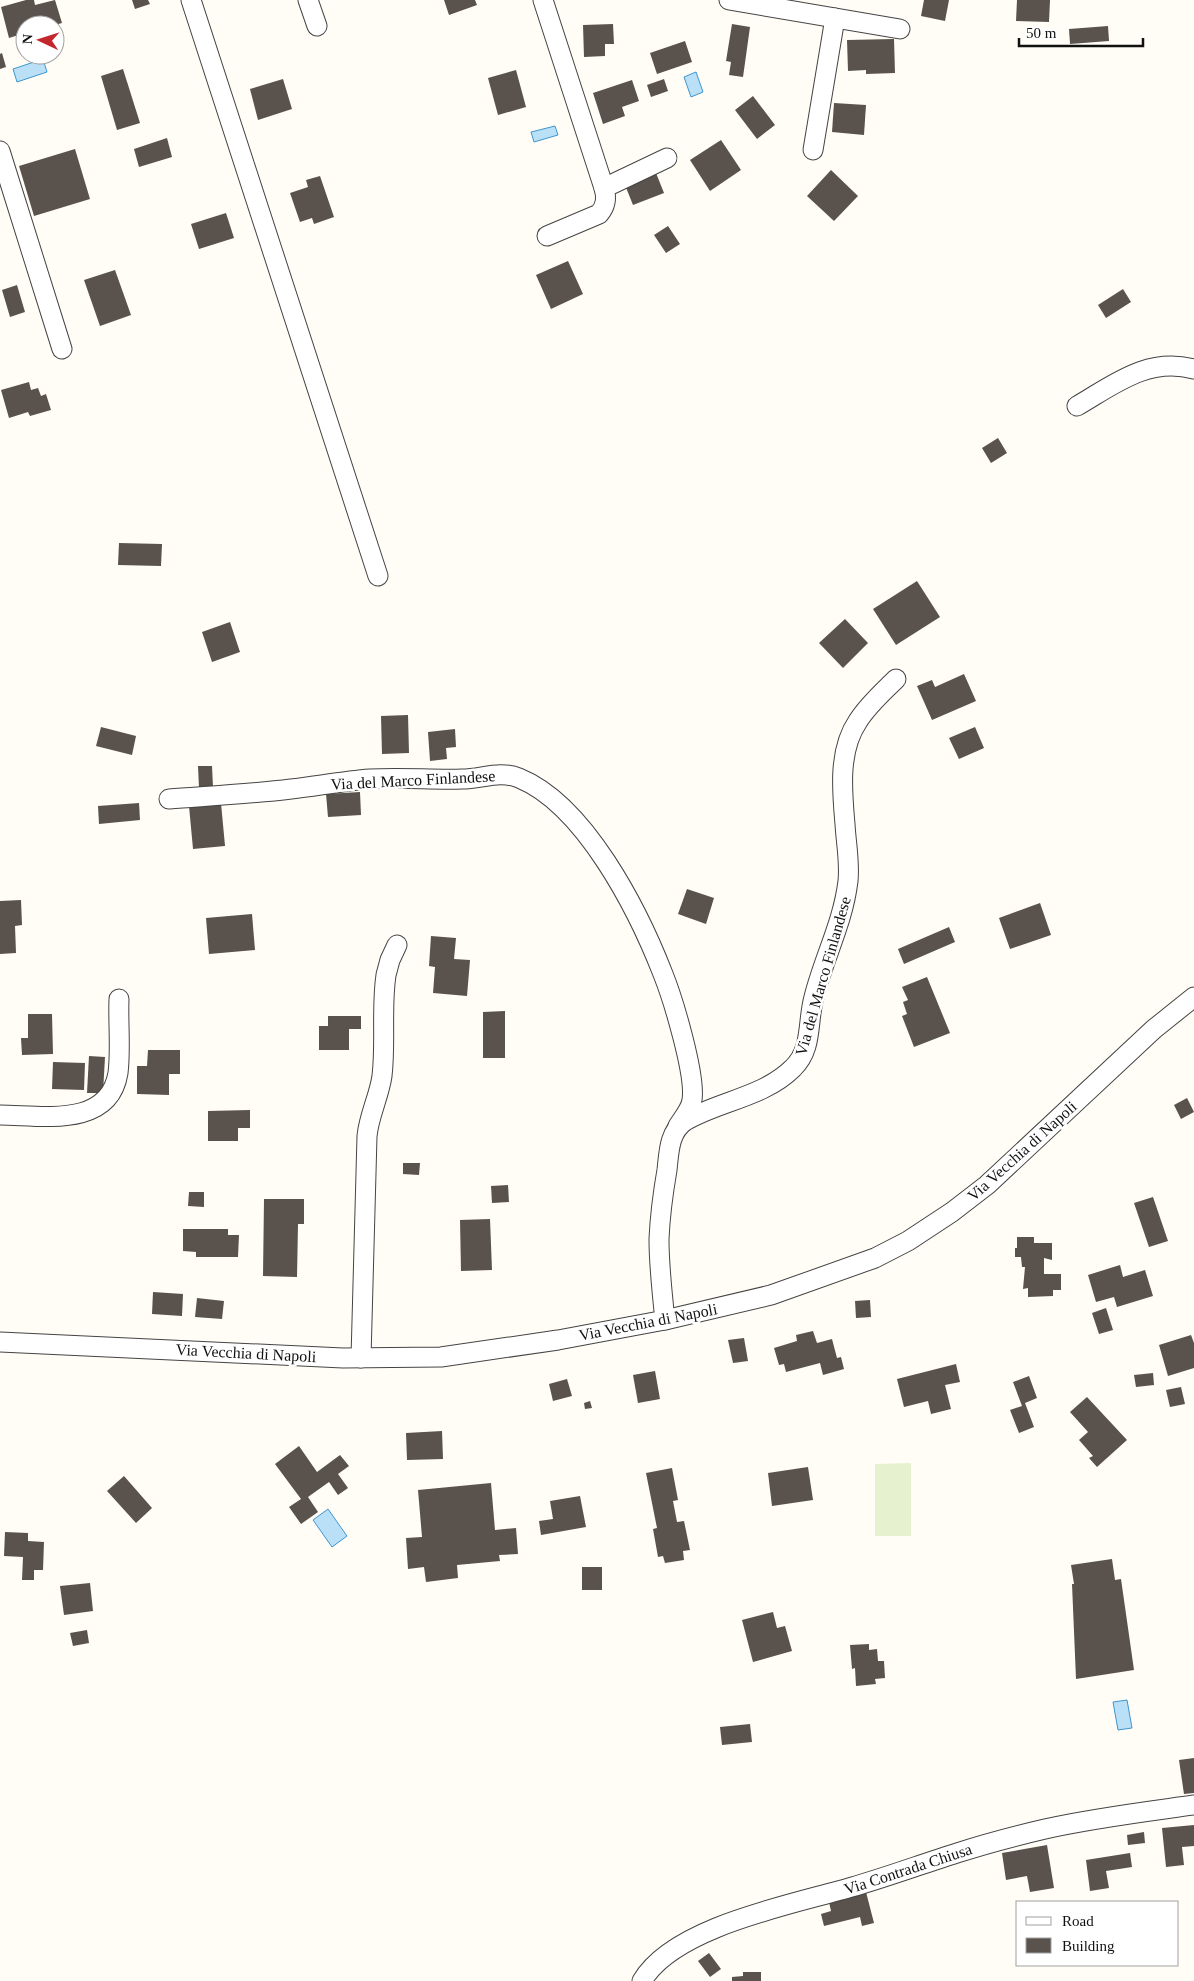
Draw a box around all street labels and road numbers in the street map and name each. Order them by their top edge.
street label: Via del Marco Finlandese [330,767,496,793]
street label: Via del Marco Finlandese [792,894,854,1058]
street label: Via Vecchia di Napoli [964,1097,1081,1205]
street label: Via Vecchia di Napoli [577,1300,719,1345]
street label: Via Vecchia di Napoli [175,1341,317,1366]
street label: Via Contrada Chiusa [842,1840,974,1898]

